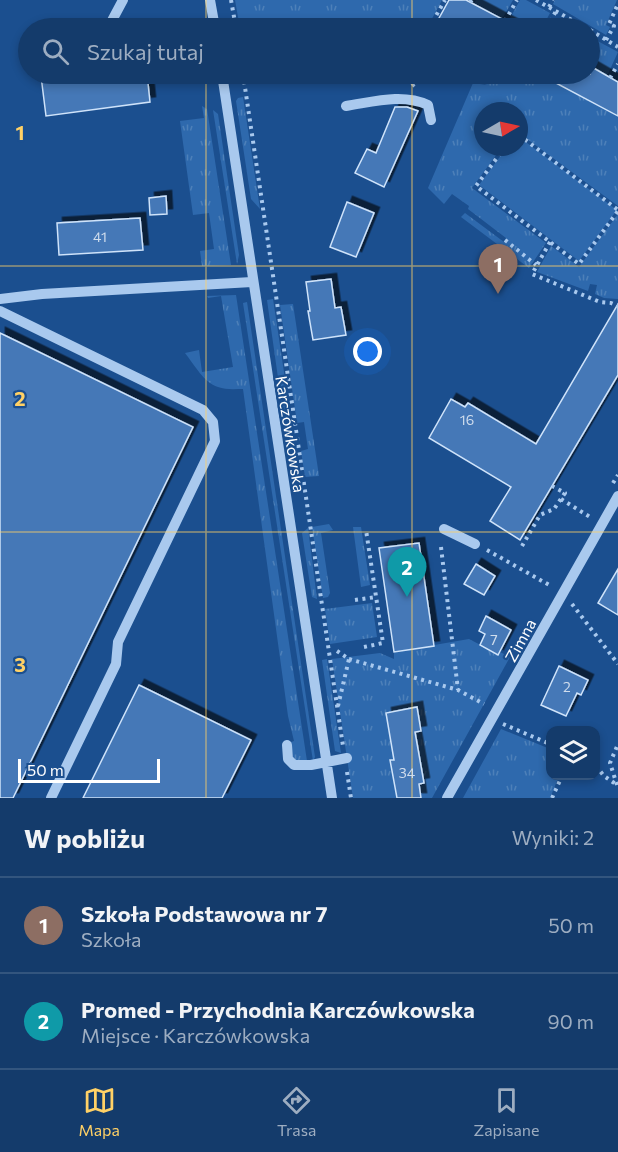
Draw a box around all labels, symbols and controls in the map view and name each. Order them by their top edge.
search box [18,18,600,84]
icon: search [39,35,72,68]
text: Szukaj tutaj [87,38,204,65]
north arrow [474,102,528,156]
text: 1 [15,120,25,144]
house number: 41 [93,228,107,245]
pin: 1 [478,244,518,294]
your location [353,337,382,366]
street label: Karczówkowska [272,374,310,494]
text: 2 [14,386,26,410]
house number: 16 [460,411,474,428]
pin: 2 [388,548,426,597]
street label: Zimna [500,615,540,665]
house number: 7 [490,631,498,648]
text: 3 [14,652,26,676]
house number: 2 [563,678,571,695]
map controls [546,726,600,780]
button: layers [546,726,600,780]
scale bar [18,756,160,784]
text: 50 m [27,760,64,779]
house number: 34 [399,764,416,781]
text: W pobliżu [24,822,145,853]
text: Wyniki: 2 [512,825,594,849]
text: Szkoła Podstawowa nr 7 [81,900,327,927]
text: 1 [39,913,48,937]
text: 50 m [548,913,594,937]
text: Szkoła [81,927,142,951]
text: Promed - Przychodnia Karczówkowska [81,996,475,1023]
text: 2 [38,1009,49,1033]
text: 90 m [548,1009,594,1033]
text: Miejsce · Karczówkowska [81,1023,310,1047]
tab: Mapa [79,1084,120,1139]
tab: Trasa [277,1084,316,1139]
tab: Zapisane [473,1084,539,1139]

